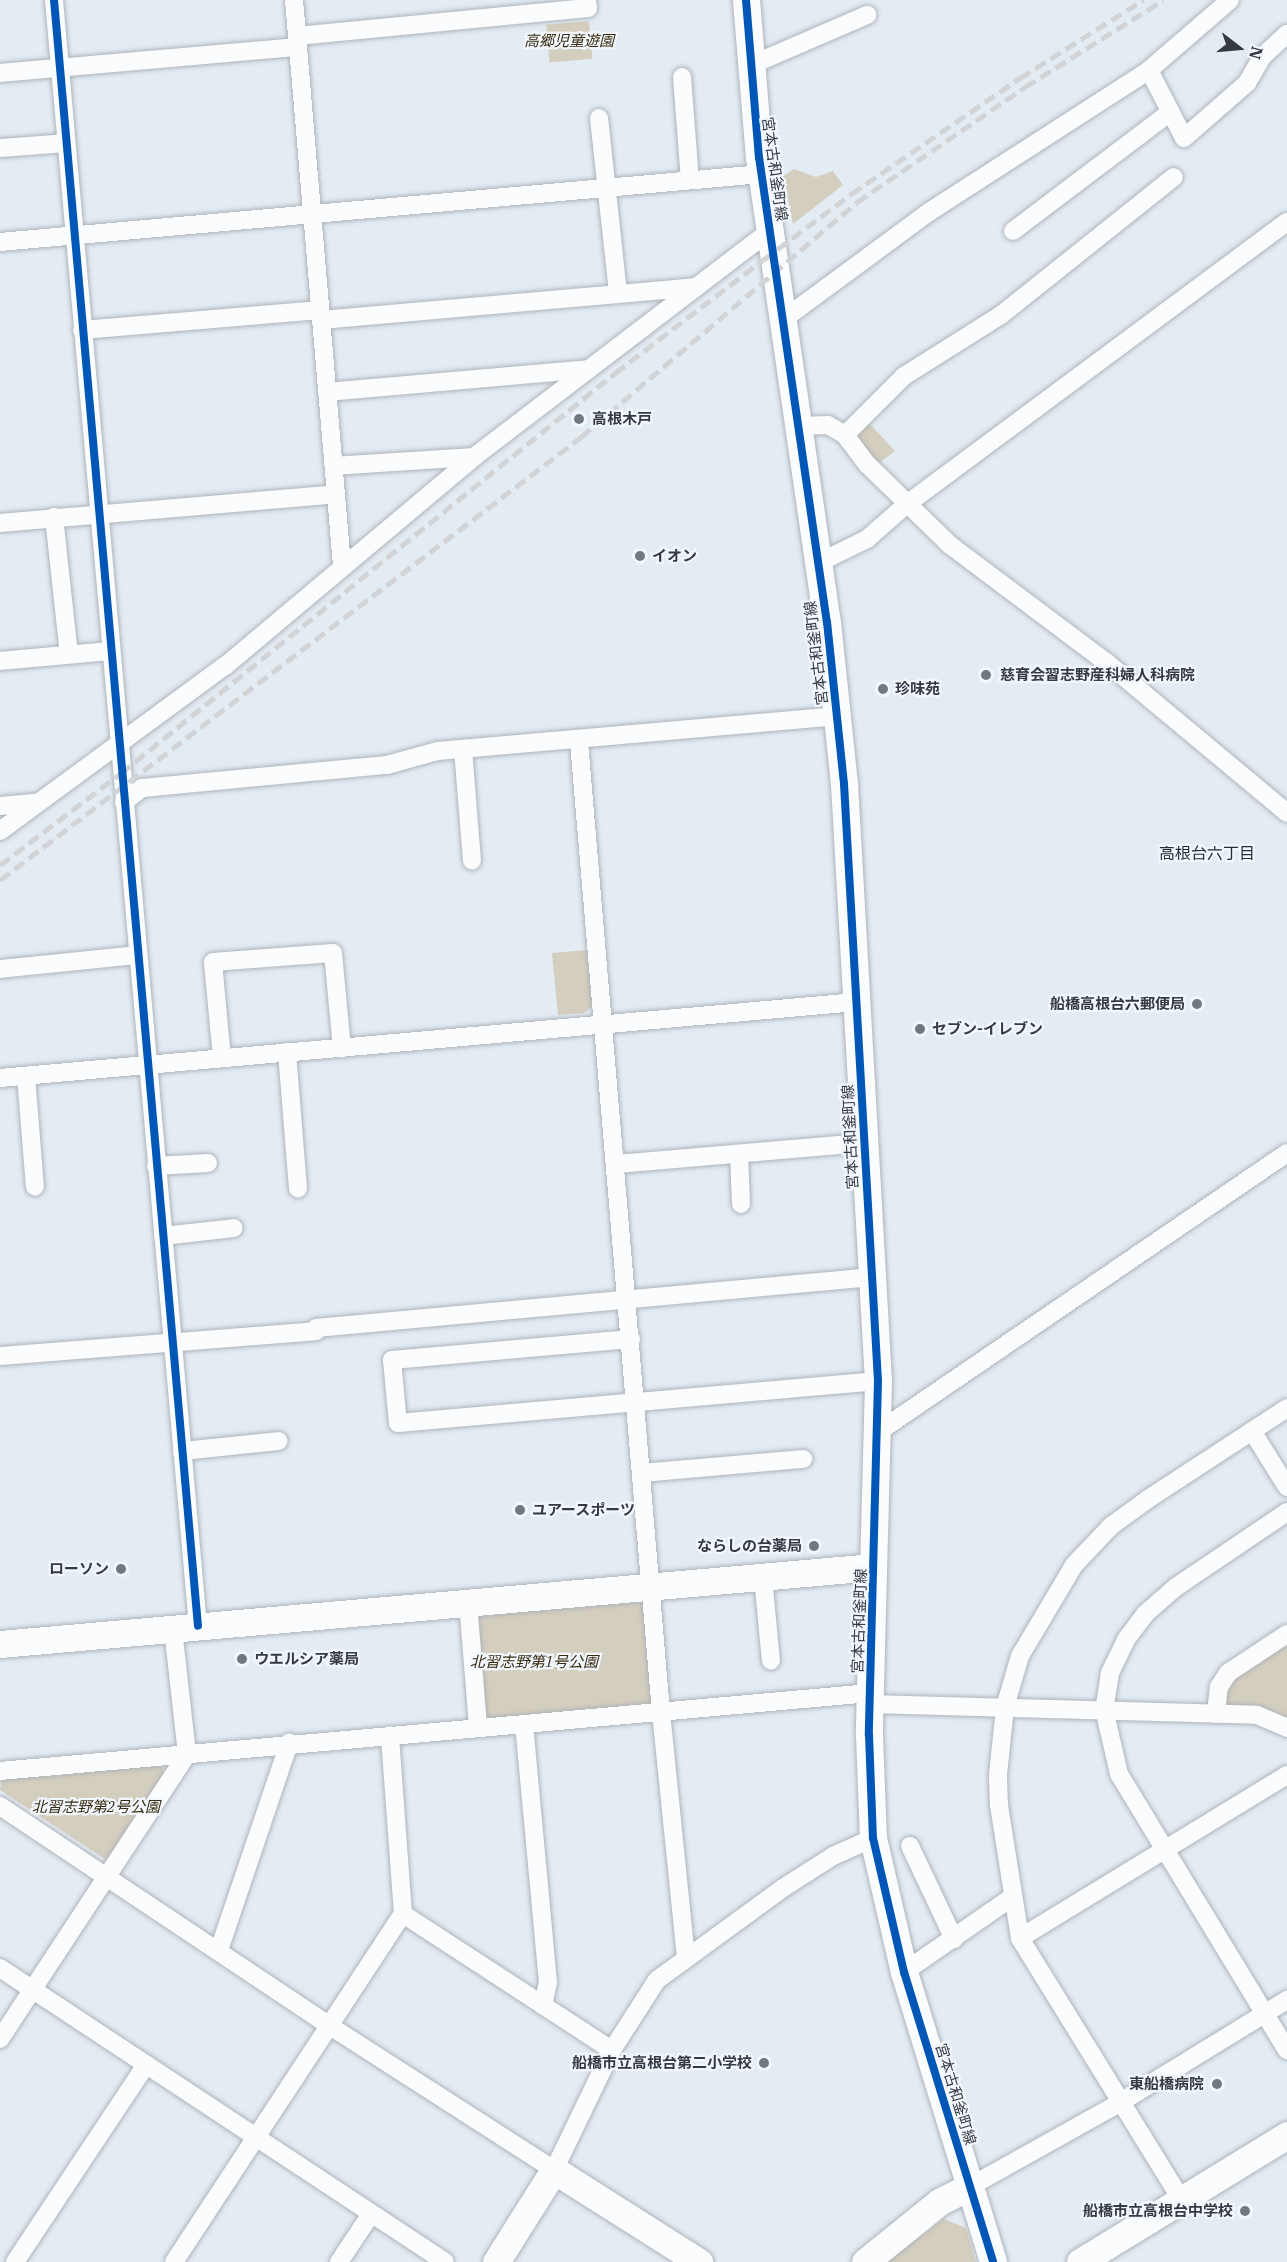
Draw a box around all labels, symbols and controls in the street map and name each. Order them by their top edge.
north arrow [1209,18,1269,78]
park label: 高郷児童遊園 [524,32,614,50]
text: N [1245,44,1268,62]
street label: 宮本古和釜町線 [759,116,791,222]
marker: 高根木戸 [570,410,588,428]
place label: 高根木戸 [592,410,652,428]
place label: イオン [652,547,697,565]
marker: イオン [633,549,647,563]
street label: 宮本古和釜町線 [801,600,831,706]
marker: 慈育会習志野産科婦人科病院 [977,666,995,684]
place label: 慈育会習志野産科婦人科病院 [1000,666,1195,684]
place label: 珍味苑 [895,680,940,698]
marker: 珍味苑 [876,682,890,696]
district label: 高根台六丁目 [1159,843,1255,863]
place label: 船橋高根台六郵便局 [1050,995,1185,1013]
marker: 船橋高根台六郵便局 [1190,997,1204,1011]
place label: セブン-イレブン [932,1020,1043,1038]
marker: セブン-イレブン [913,1022,927,1036]
street label: 宮本古和釜町線 [838,1084,862,1190]
place label: ユアースポーツ [532,1501,636,1519]
marker: ユアースポーツ [513,1503,527,1517]
place label: ならしの台薬局 [697,1537,802,1555]
marker: ならしの台薬局 [807,1539,821,1553]
place label: ローソン [49,1560,109,1578]
marker: ローソン [114,1562,128,1576]
street label: 宮本古和釜町線 [848,1568,870,1674]
place label: ウエルシア薬局 [254,1650,359,1668]
marker: ウエルシア薬局 [235,1652,249,1666]
park label: 北習志野第1号公園 [470,1653,598,1671]
park label: 北習志野第2号公園 [32,1798,160,1816]
street label: 宮本古和釜町線 [932,2041,980,2147]
place label: 船橋市立高根台第二小学校 [572,2054,752,2072]
marker: 船橋市立高根台第二小学校 [757,2056,771,2070]
place label: 東船橋病院 [1129,2075,1204,2093]
marker: 東船橋病院 [1208,2075,1226,2093]
place label: 船橋市立高根台中学校 [1083,2202,1233,2220]
marker: 船橋市立高根台中学校 [1238,2204,1252,2218]

